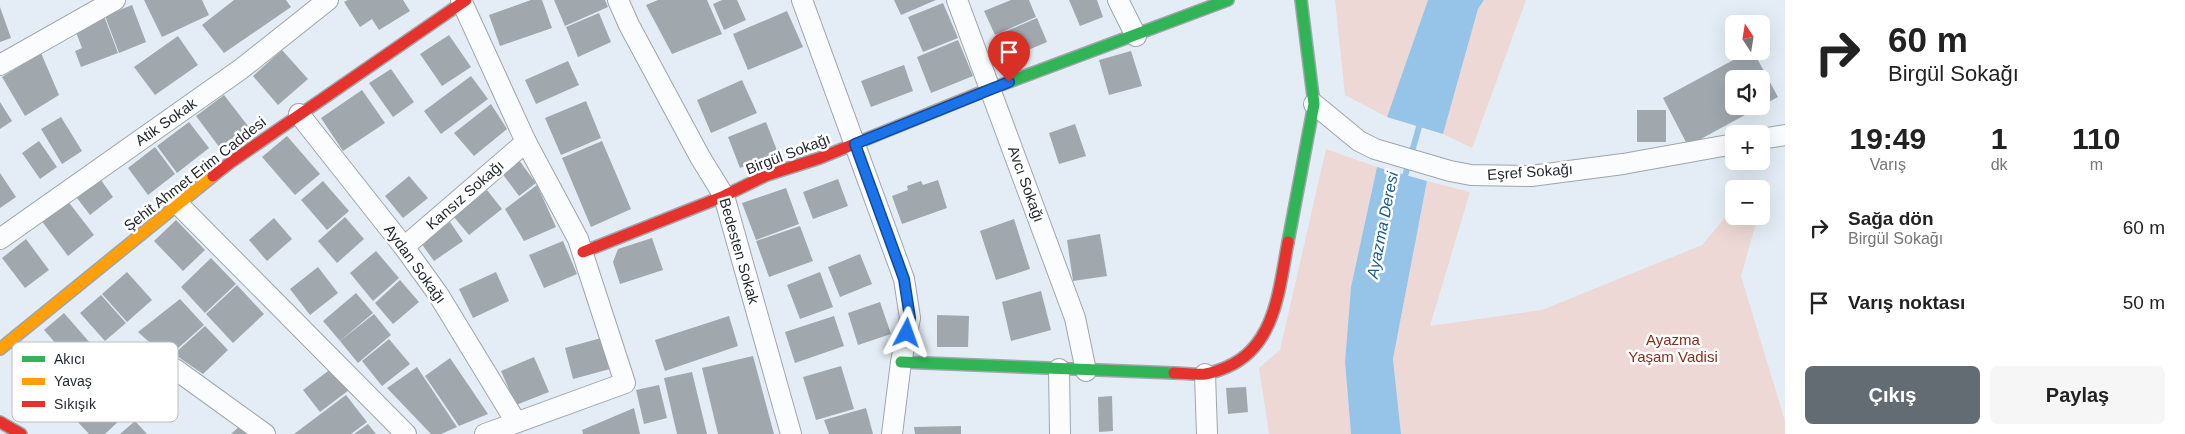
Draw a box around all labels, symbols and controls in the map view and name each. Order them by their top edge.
north arrow [1725,15,1770,60]
map controls [1725,15,1770,225]
icon: right [1805,20,1870,85]
text: 60 m [1888,20,1968,59]
pin [988,31,1030,82]
icon: arrive [995,38,1023,66]
text: Birgül Sokağı [1888,61,2019,86]
button: sound [1725,70,1770,115]
street label: Atik Sokak [132,94,200,149]
street label: Şehit Ahmet Erim Caddesi [120,113,269,234]
text: 19:49 [1849,122,1926,155]
text: 1 [1991,122,2008,155]
text: 110 [2072,122,2121,155]
button: + [1725,125,1770,170]
street label: Birgül Sokağı [743,130,833,177]
street label: Avcı Sokağı [1005,143,1048,224]
street label: Kansız Sokağı [423,156,507,233]
text: Varış [1870,156,1906,173]
text: dk [1991,156,2008,173]
text: m [2090,156,2103,173]
street label: Eşref Sokağı [1487,160,1573,183]
water label: Ayazma Deresi [1364,170,1401,281]
button: − [1725,180,1770,225]
street label: Bedesten Sokak [716,196,763,306]
text: Sağa dön [1848,208,1934,229]
icon: right [1805,214,1833,242]
text: 60 m [2123,217,2165,238]
street label: Aydan Sokağı [381,221,450,306]
text: Birgül Sokağı [1848,230,1943,247]
icon: arrive [1805,289,1833,317]
text: Varış noktası [1848,292,1965,313]
text: 50 m [2123,292,2165,313]
position arrow [880,306,932,358]
park label: Ayazma Yaşam Vadisi [1628,331,1718,365]
legend [12,342,178,422]
text: Akıcı [54,351,85,367]
button: Çıkış [1805,366,1980,424]
button: Paylaş [1990,366,2165,424]
text: Yavaş [54,373,92,389]
text: Sıkışık [54,396,97,412]

